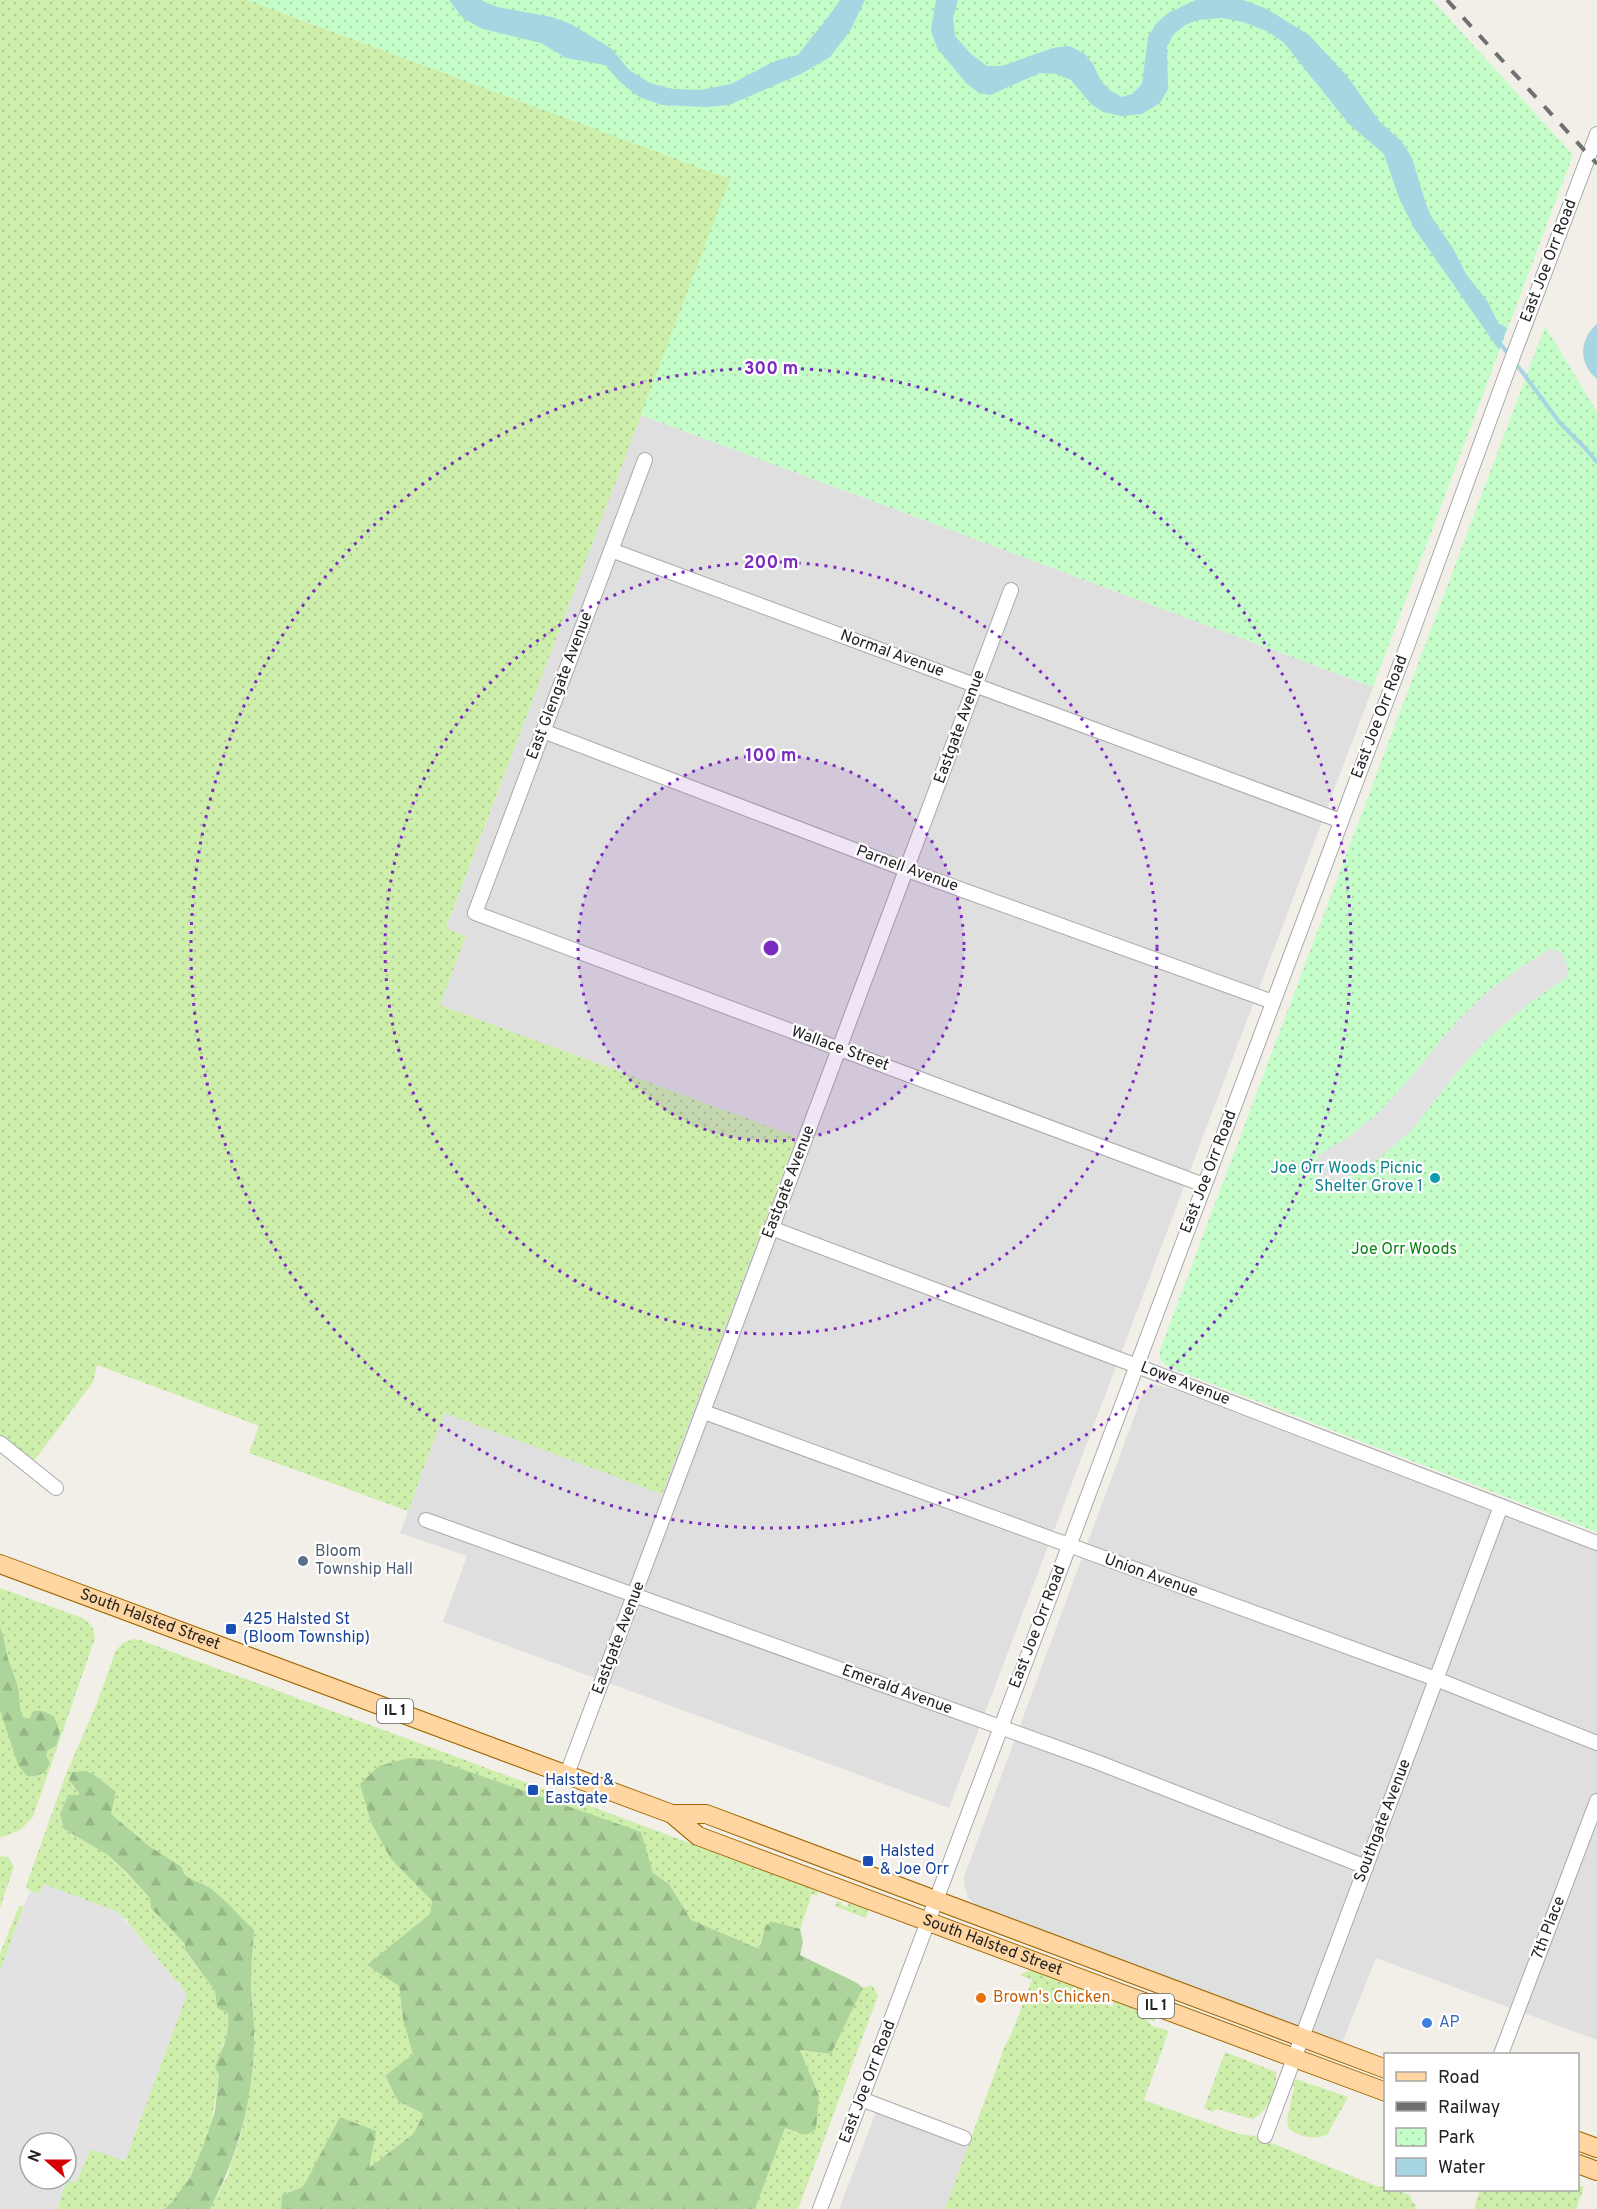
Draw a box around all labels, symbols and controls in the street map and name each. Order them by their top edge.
street label: East Joe Orr Road [1516,197,1582,325]
text: 300 m [744,358,798,381]
text: 200 m [743,552,799,575]
street label: East Glengate Avenue [523,609,597,763]
street label: Normal Avenue [837,626,947,682]
street label: East Joe Orr Road [1347,653,1413,781]
street label: Eastgate Avenue [930,667,990,787]
text: 100 m [745,745,797,768]
street label: Parnell Avenue [853,841,961,897]
centre of rings [761,938,781,958]
street label: Wallace Street [788,1022,892,1076]
street label: East Joe Orr Road [1176,1108,1242,1236]
street label: Eastgate Avenue [758,1123,820,1241]
place label: Joe Orr Woods Picnic Shelter Grove 1 [1270,1159,1423,1197]
marker: Joe Orr Woods Picnic Shelter Grove 1 [1428,1171,1442,1185]
park label: Joe Orr Woods [1351,1240,1457,1260]
street label: Lowe Avenue [1137,1358,1233,1410]
place label: Bloom Township Hall [315,1542,413,1580]
street label: Union Avenue [1101,1550,1201,1602]
marker: Bloom Township Hall [296,1554,310,1568]
street label: East Joe Orr Road [1005,1563,1071,1691]
street label: Eastgate Avenue [588,1579,650,1697]
street label: South Halsted Street [77,1585,223,1655]
place label: 425 Halsted St (Bloom Township) [243,1610,370,1648]
marker: 425 Halsted St (Bloom Township) [224,1622,238,1636]
street label: Emerald Avenue [839,1661,955,1719]
road number: IL 1 [377,1699,413,1723]
street label: Southgate Avenue [1350,1756,1416,1886]
place label: Halsted & Eastgate [545,1771,614,1809]
marker: Halsted & Eastgate [526,1783,540,1797]
place label: Halsted & Joe Orr [880,1842,949,1880]
marker: Halsted & Joe Orr [861,1854,875,1868]
street label: 7th Place [1528,1894,1570,1962]
street label: South Halsted Street [919,1910,1065,1981]
place label: Brown's Chicken [993,1988,1110,2008]
marker: Brown's Chicken [974,1991,988,2005]
road number: IL 1 [1138,1994,1174,2018]
place label: AP [1439,2013,1460,2033]
marker: AP [1420,2016,1434,2030]
street label: East Joe Orr Road [835,2018,901,2146]
legend [1384,2053,1579,2191]
text: Road [1438,2067,1480,2090]
text: Railway [1438,2097,1500,2120]
text: Park [1438,2127,1475,2150]
north arrow [18,2131,78,2191]
text: N [24,2147,47,2165]
text: Water [1438,2157,1485,2180]

